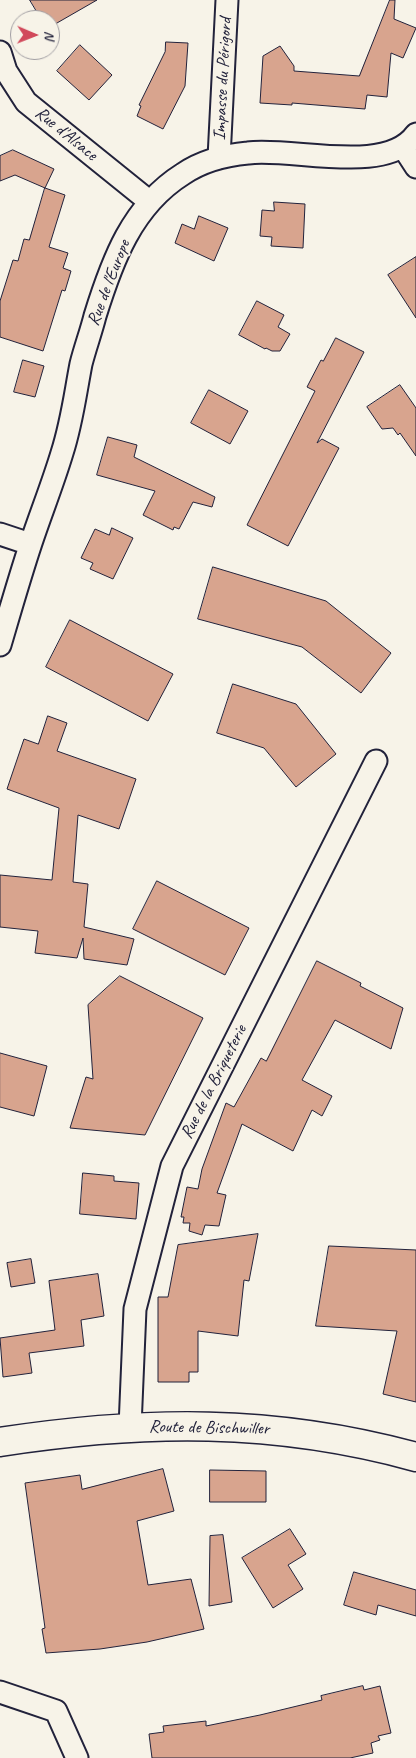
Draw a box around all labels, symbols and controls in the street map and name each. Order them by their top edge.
north arrow [10,10,60,60]
street label: Impasse du Périgord [209,17,237,141]
text: N [41,31,58,40]
street label: Rue d'Alsace [31,102,101,166]
street label: Rue de l'Europe [83,237,135,329]
street label: Rue de la Briqueterie [176,1022,252,1142]
street label: Route de Bischwiller [149,1416,269,1440]

